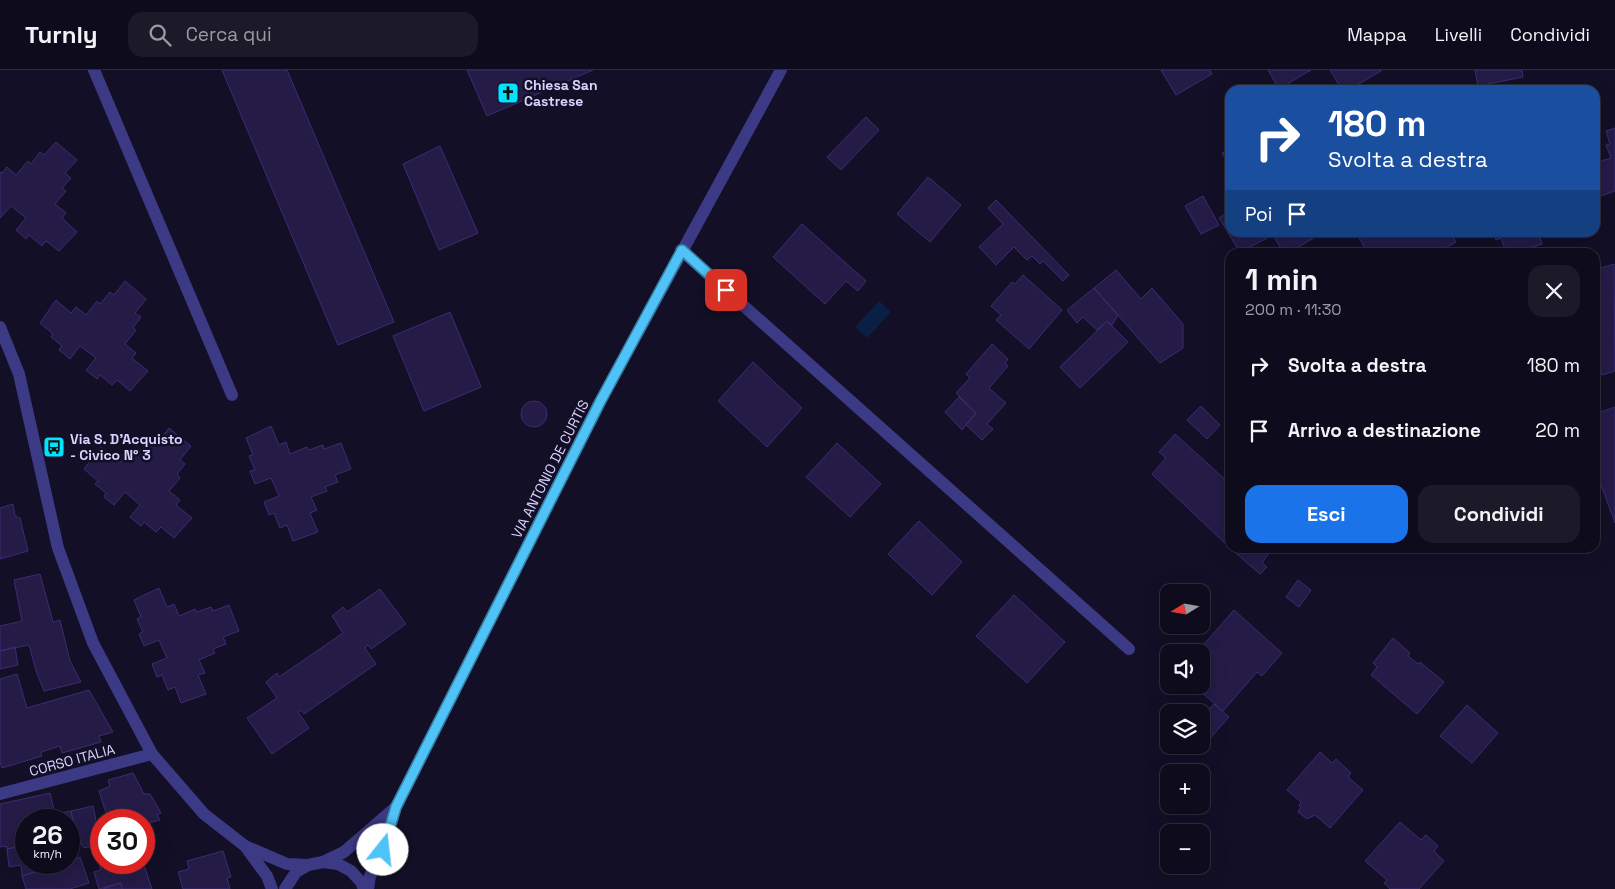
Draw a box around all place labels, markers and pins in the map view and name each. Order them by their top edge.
place label: Chiesa San Castrese [524,76,598,110]
church icon: Chiesa San Castrese [496,81,520,105]
pin [705,269,747,311]
place label: Via S. D'Acquisto - Civico N° 3 [70,430,183,464]
bus stop icon: Via S. D'Acquisto - Civico N° 3 [42,435,66,459]

